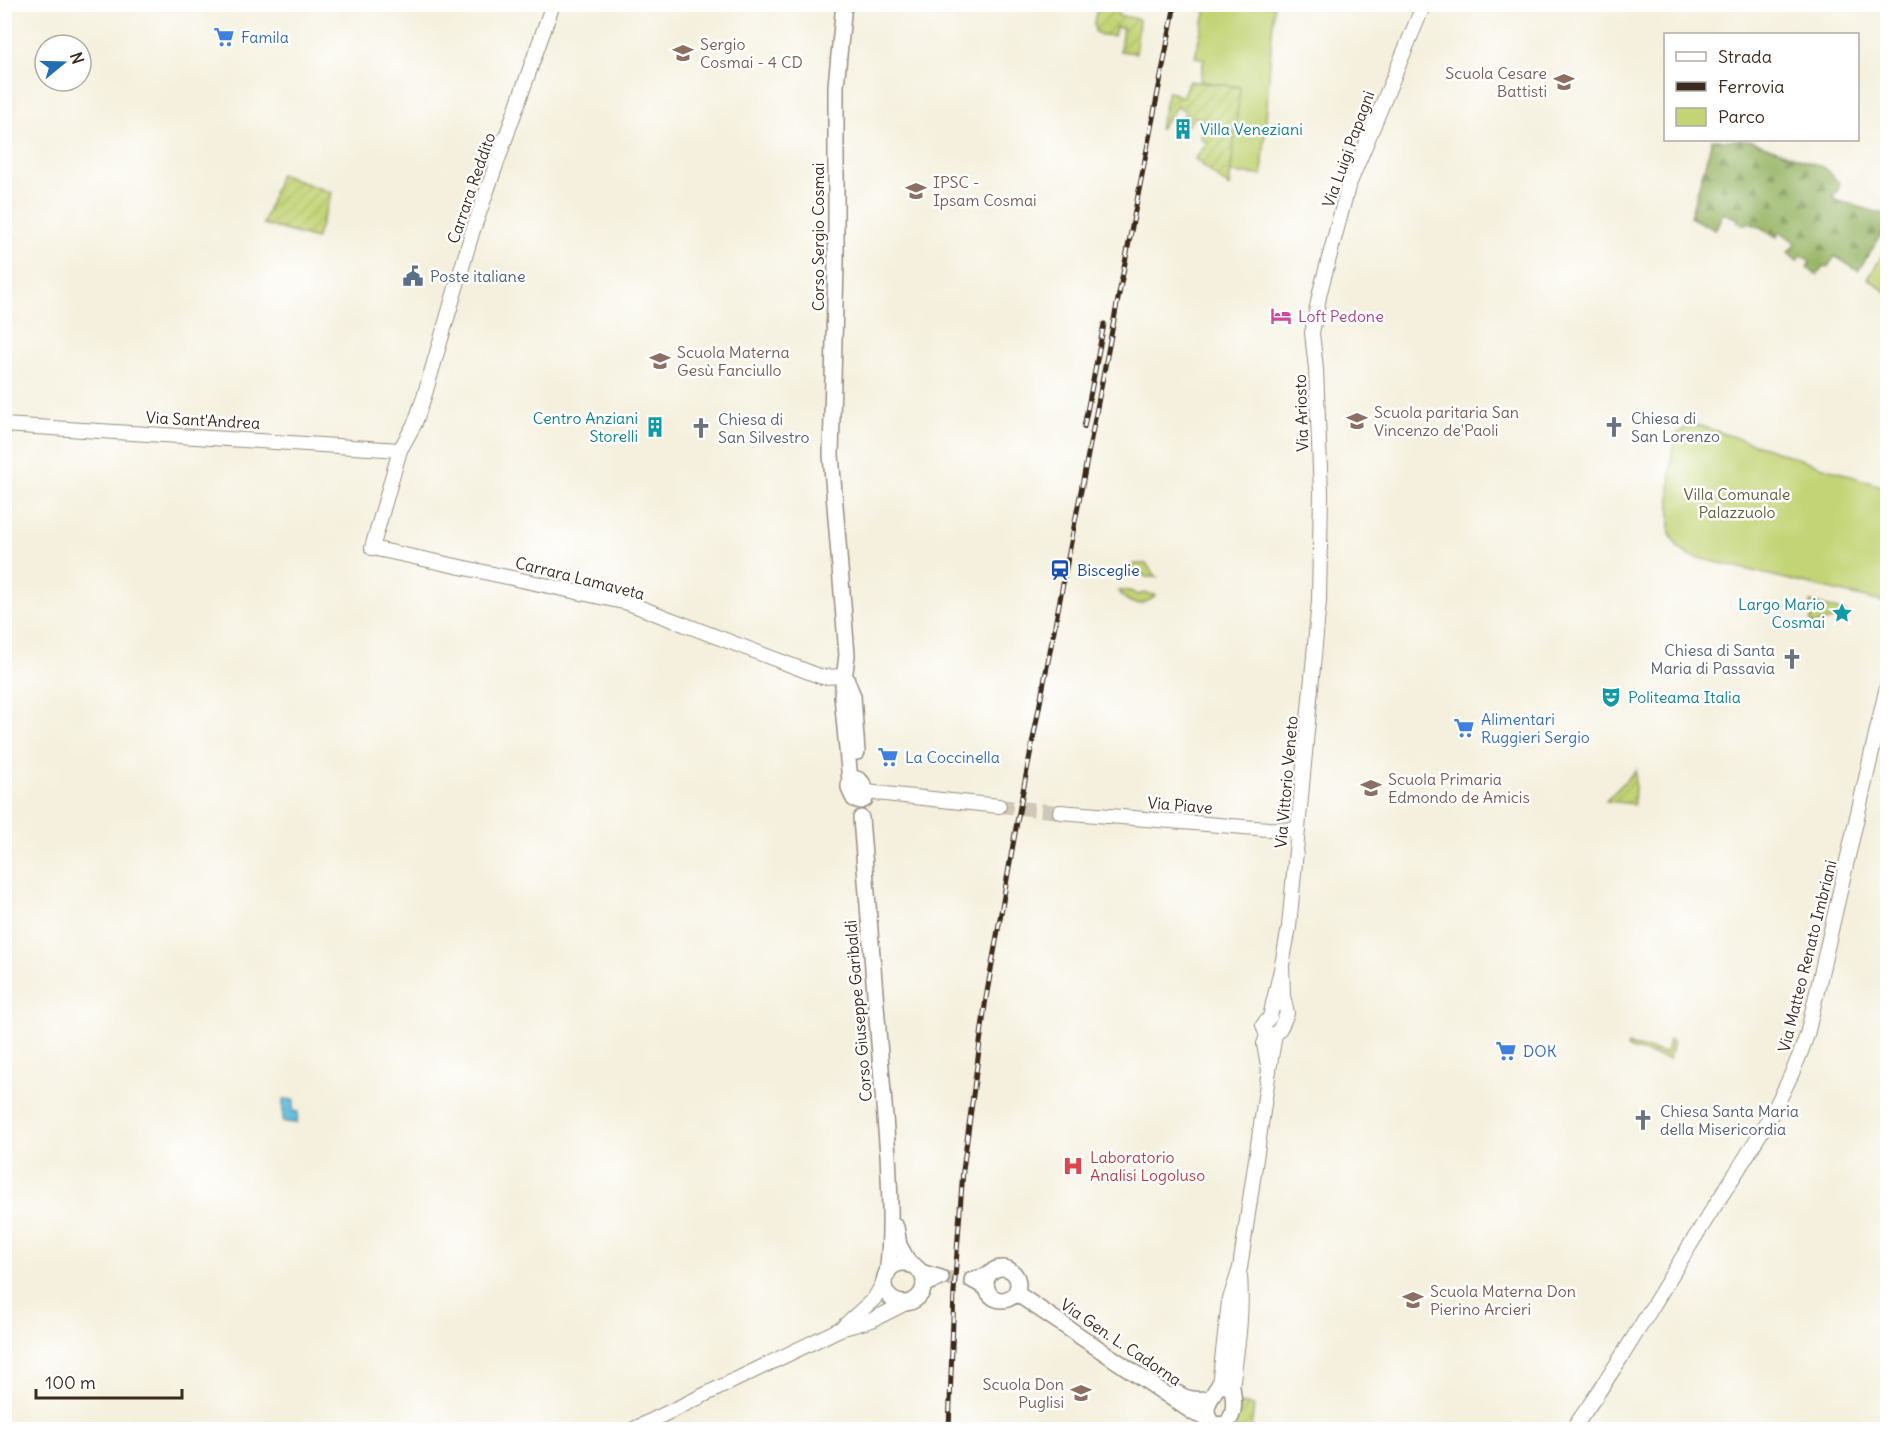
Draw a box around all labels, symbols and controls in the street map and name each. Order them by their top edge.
supermarket icon: Famila [212,25,236,49]
place label: Famila [241,27,289,47]
north arrow [33,33,93,93]
legend [1664,33,1859,141]
place label: Sergio Cosmai - 4 CD [700,34,803,72]
school or university icon: Sergio Cosmai - 4 CD [671,41,695,65]
text: Strada [1718,45,1772,68]
text: N [66,50,88,67]
place label: Scuola Cesare Battisti [1445,63,1547,101]
school or university icon: Scuola Cesare Battisti [1552,70,1576,94]
text: Ferrovia [1718,75,1785,98]
street label: Via Luigi Papagni [1318,88,1378,210]
text: Parco [1718,105,1765,128]
building icon: Villa Veneziani [1171,117,1195,141]
place label: Villa Veneziani [1200,119,1303,139]
street label: Carrara Reddito [443,130,499,246]
street label: Corso Sergio Cosmai [808,163,828,311]
place label: IPSC - Ipsam Cosmai [933,172,1037,210]
school or university icon: IPSC - Ipsam Cosmai [904,179,928,203]
public building icon: Poste italiane [401,264,425,288]
place label: Poste italiane [430,266,526,286]
hotel icon: Loft Pedone [1269,304,1293,328]
place label: Loft Pedone [1298,306,1384,326]
place label: Scuola Materna Gesù Fanciullo [677,342,790,380]
school or university icon: Scuola Materna Gesù Fanciullo [648,349,672,373]
street label: Via Ariosto [1290,374,1312,452]
place label: Scuola paritaria San Vincenzo de'Paoli [1374,402,1519,440]
street label: Via Sant'Andrea [145,407,261,433]
place label: Centro Anziani Storelli [533,408,638,446]
place label: Chiesa di San Lorenzo [1631,408,1720,446]
place label: Chiesa di San Silvestro [718,409,810,447]
school or university icon: Scuola paritaria San Vincenzo de'Paoli [1345,409,1369,433]
building icon: Centro Anziani Storelli [643,415,667,439]
church icon: Chiesa di San Lorenzo [1602,415,1626,439]
church icon: Chiesa di San Silvestro [689,416,713,440]
park label: Villa Comunale Palazzuolo [1684,484,1790,522]
street label: Carrara Lamaveta [513,552,647,604]
station icon: Bisceglie [1048,558,1072,582]
place label: Bisceglie [1077,560,1140,580]
place label: Largo Mario Cosmai [1738,594,1825,632]
place icon: Largo Mario Cosmai [1830,601,1854,625]
place label: Chiesa di Santa Maria di Passavia [1651,640,1775,678]
church icon: Chiesa di Santa Maria di Passavia [1780,647,1804,671]
theatre icon: Politeama Italia [1599,685,1623,709]
place label: Politeama Italia [1628,687,1741,707]
place label: Alimentari Ruggieri Sergio [1481,709,1590,747]
street label: Via Vittorio Veneto [1270,715,1302,849]
supermarket icon: Alimentari Ruggieri Sergio [1452,716,1476,740]
supermarket icon: La Coccinella [876,745,900,769]
place label: La Coccinella [905,747,1000,767]
place label: Scuola Primaria Edmondo de Amicis [1388,769,1530,807]
school or university icon: Scuola Primaria Edmondo de Amicis [1359,776,1383,800]
street label: Via Piave [1147,792,1213,818]
street label: Via Matteo Renato Imbriani [1773,858,1841,1054]
street label: Corso Giuseppe Garibaldi [840,919,876,1103]
supermarket icon: DOK [1494,1039,1518,1063]
place label: DOK [1523,1041,1557,1061]
place label: Chiesa Santa Maria della Misericordia [1660,1101,1799,1139]
church icon: Chiesa Santa Maria della Misericordia [1631,1108,1655,1132]
place label: Laboratorio Analisi Logoluso [1090,1147,1205,1185]
hospital icon: Laboratorio Analisi Logoluso [1061,1154,1085,1178]
place label: Scuola Materna Don Pierino Arcieri [1430,1281,1576,1319]
school or university icon: Scuola Materna Don Pierino Arcieri [1401,1288,1425,1312]
street label: Via Gen. L. Cadorna [1057,1294,1185,1390]
scale bar [36,1362,182,1400]
text: 100 m [45,1371,96,1394]
place label: Scuola Don Puglisi [983,1374,1064,1412]
school or university icon: Scuola Don Puglisi [1069,1381,1093,1405]

